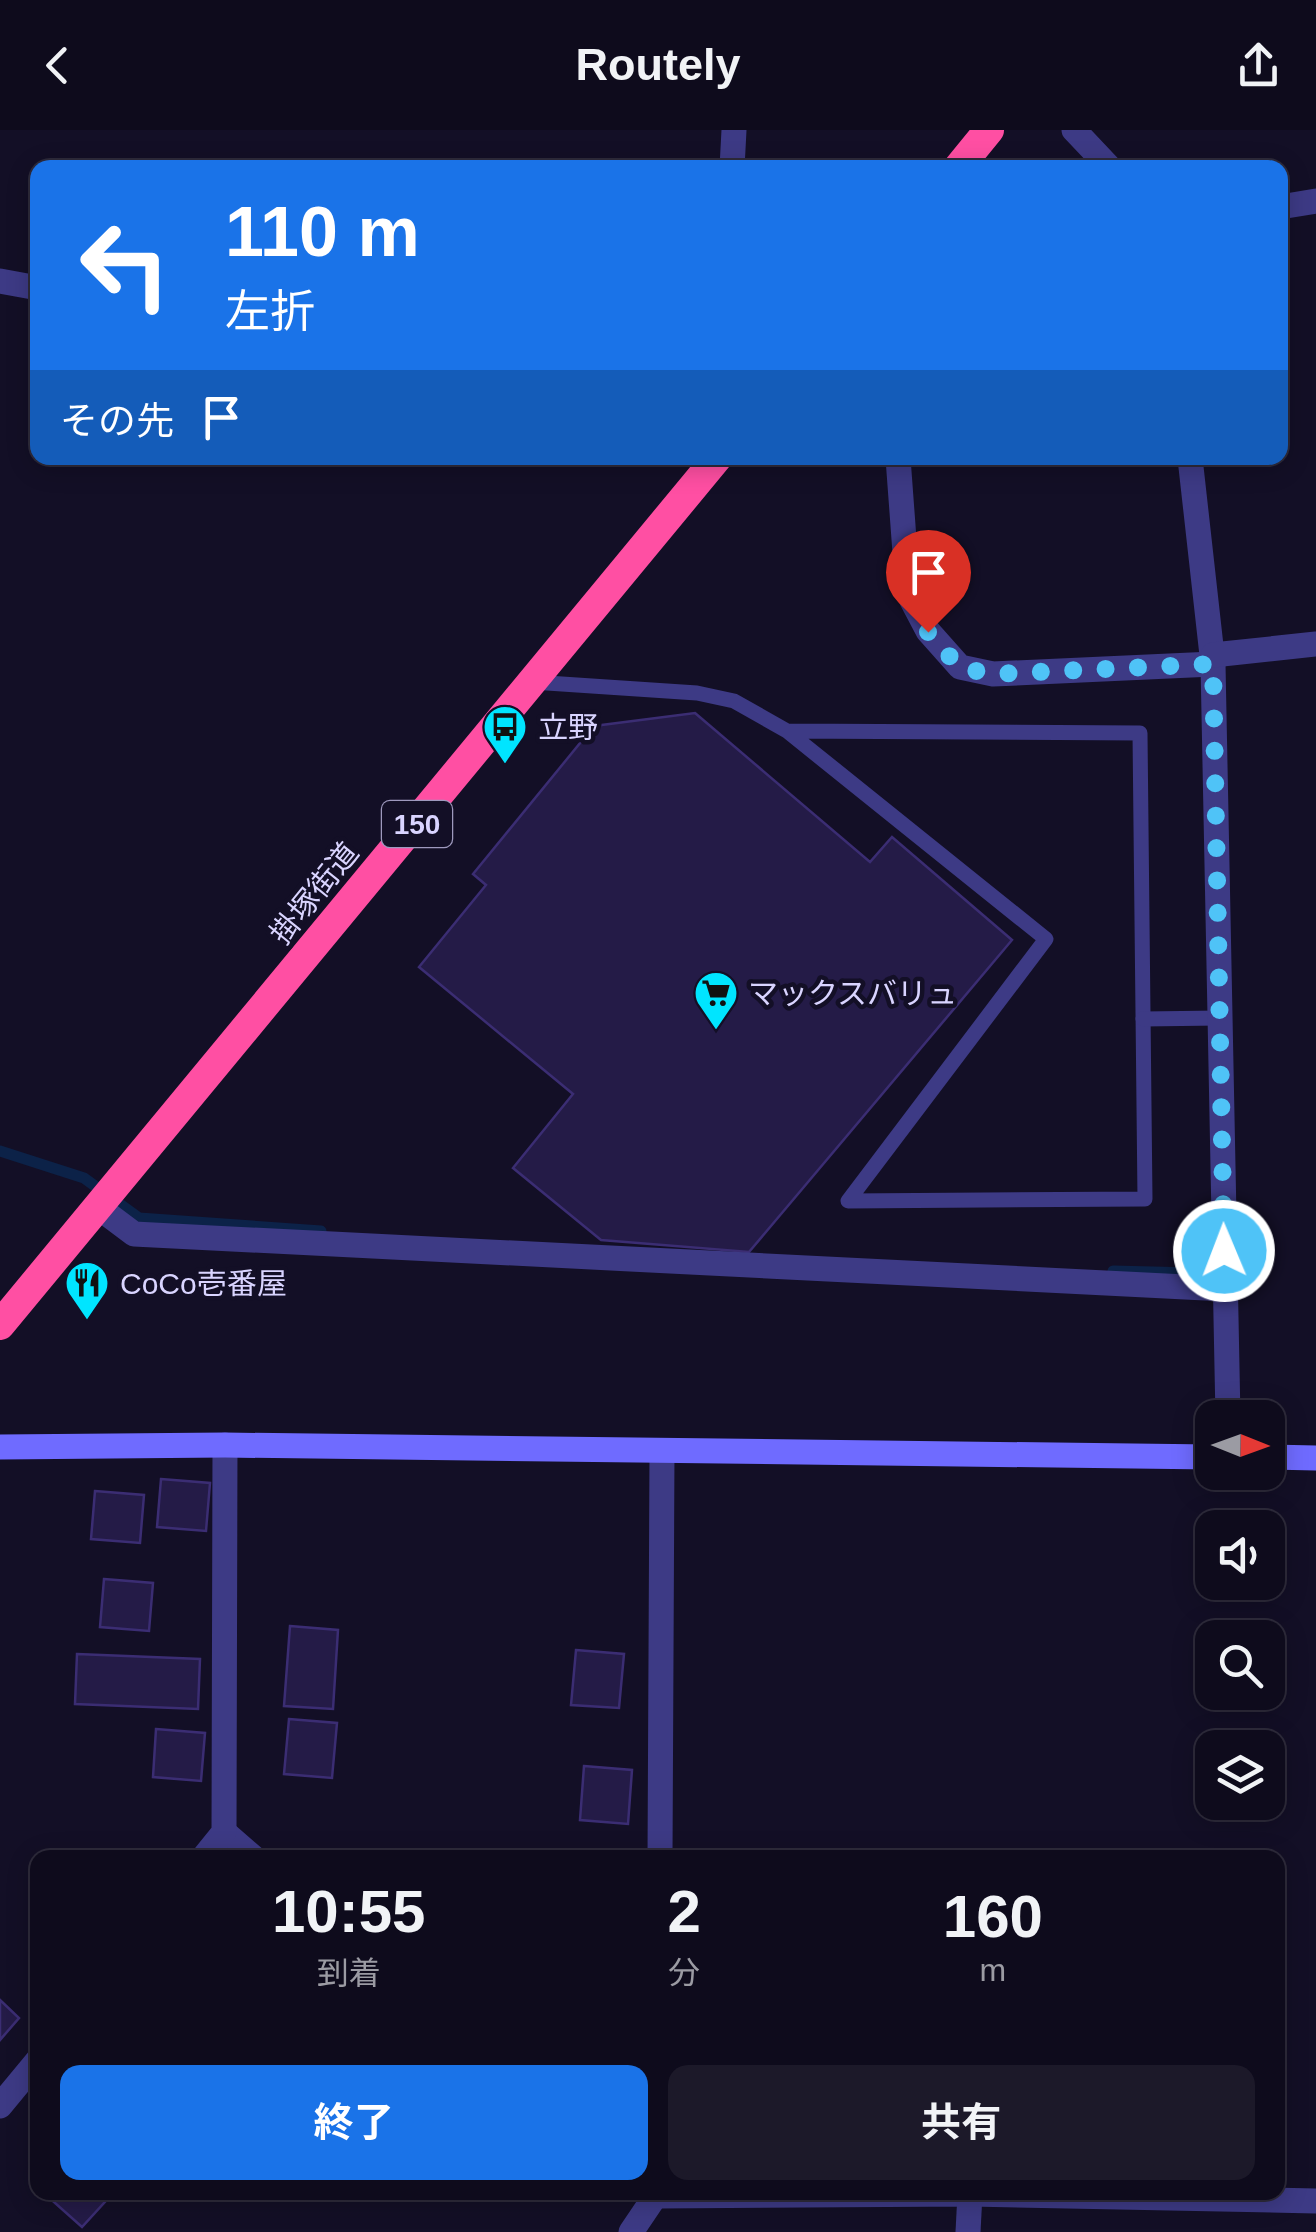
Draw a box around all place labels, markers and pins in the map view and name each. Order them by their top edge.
pin [886,530,971,633]
bus stop icon: 立野 [482,704,528,765]
place label: 立野 [538,711,598,744]
supermarket icon: マックスバリュ [693,970,739,1031]
place label: マックスバリュ [748,977,957,1010]
restaurant icon: CoCo壱番屋 [64,1260,110,1321]
place label: CoCo壱番屋 [120,1267,287,1300]

